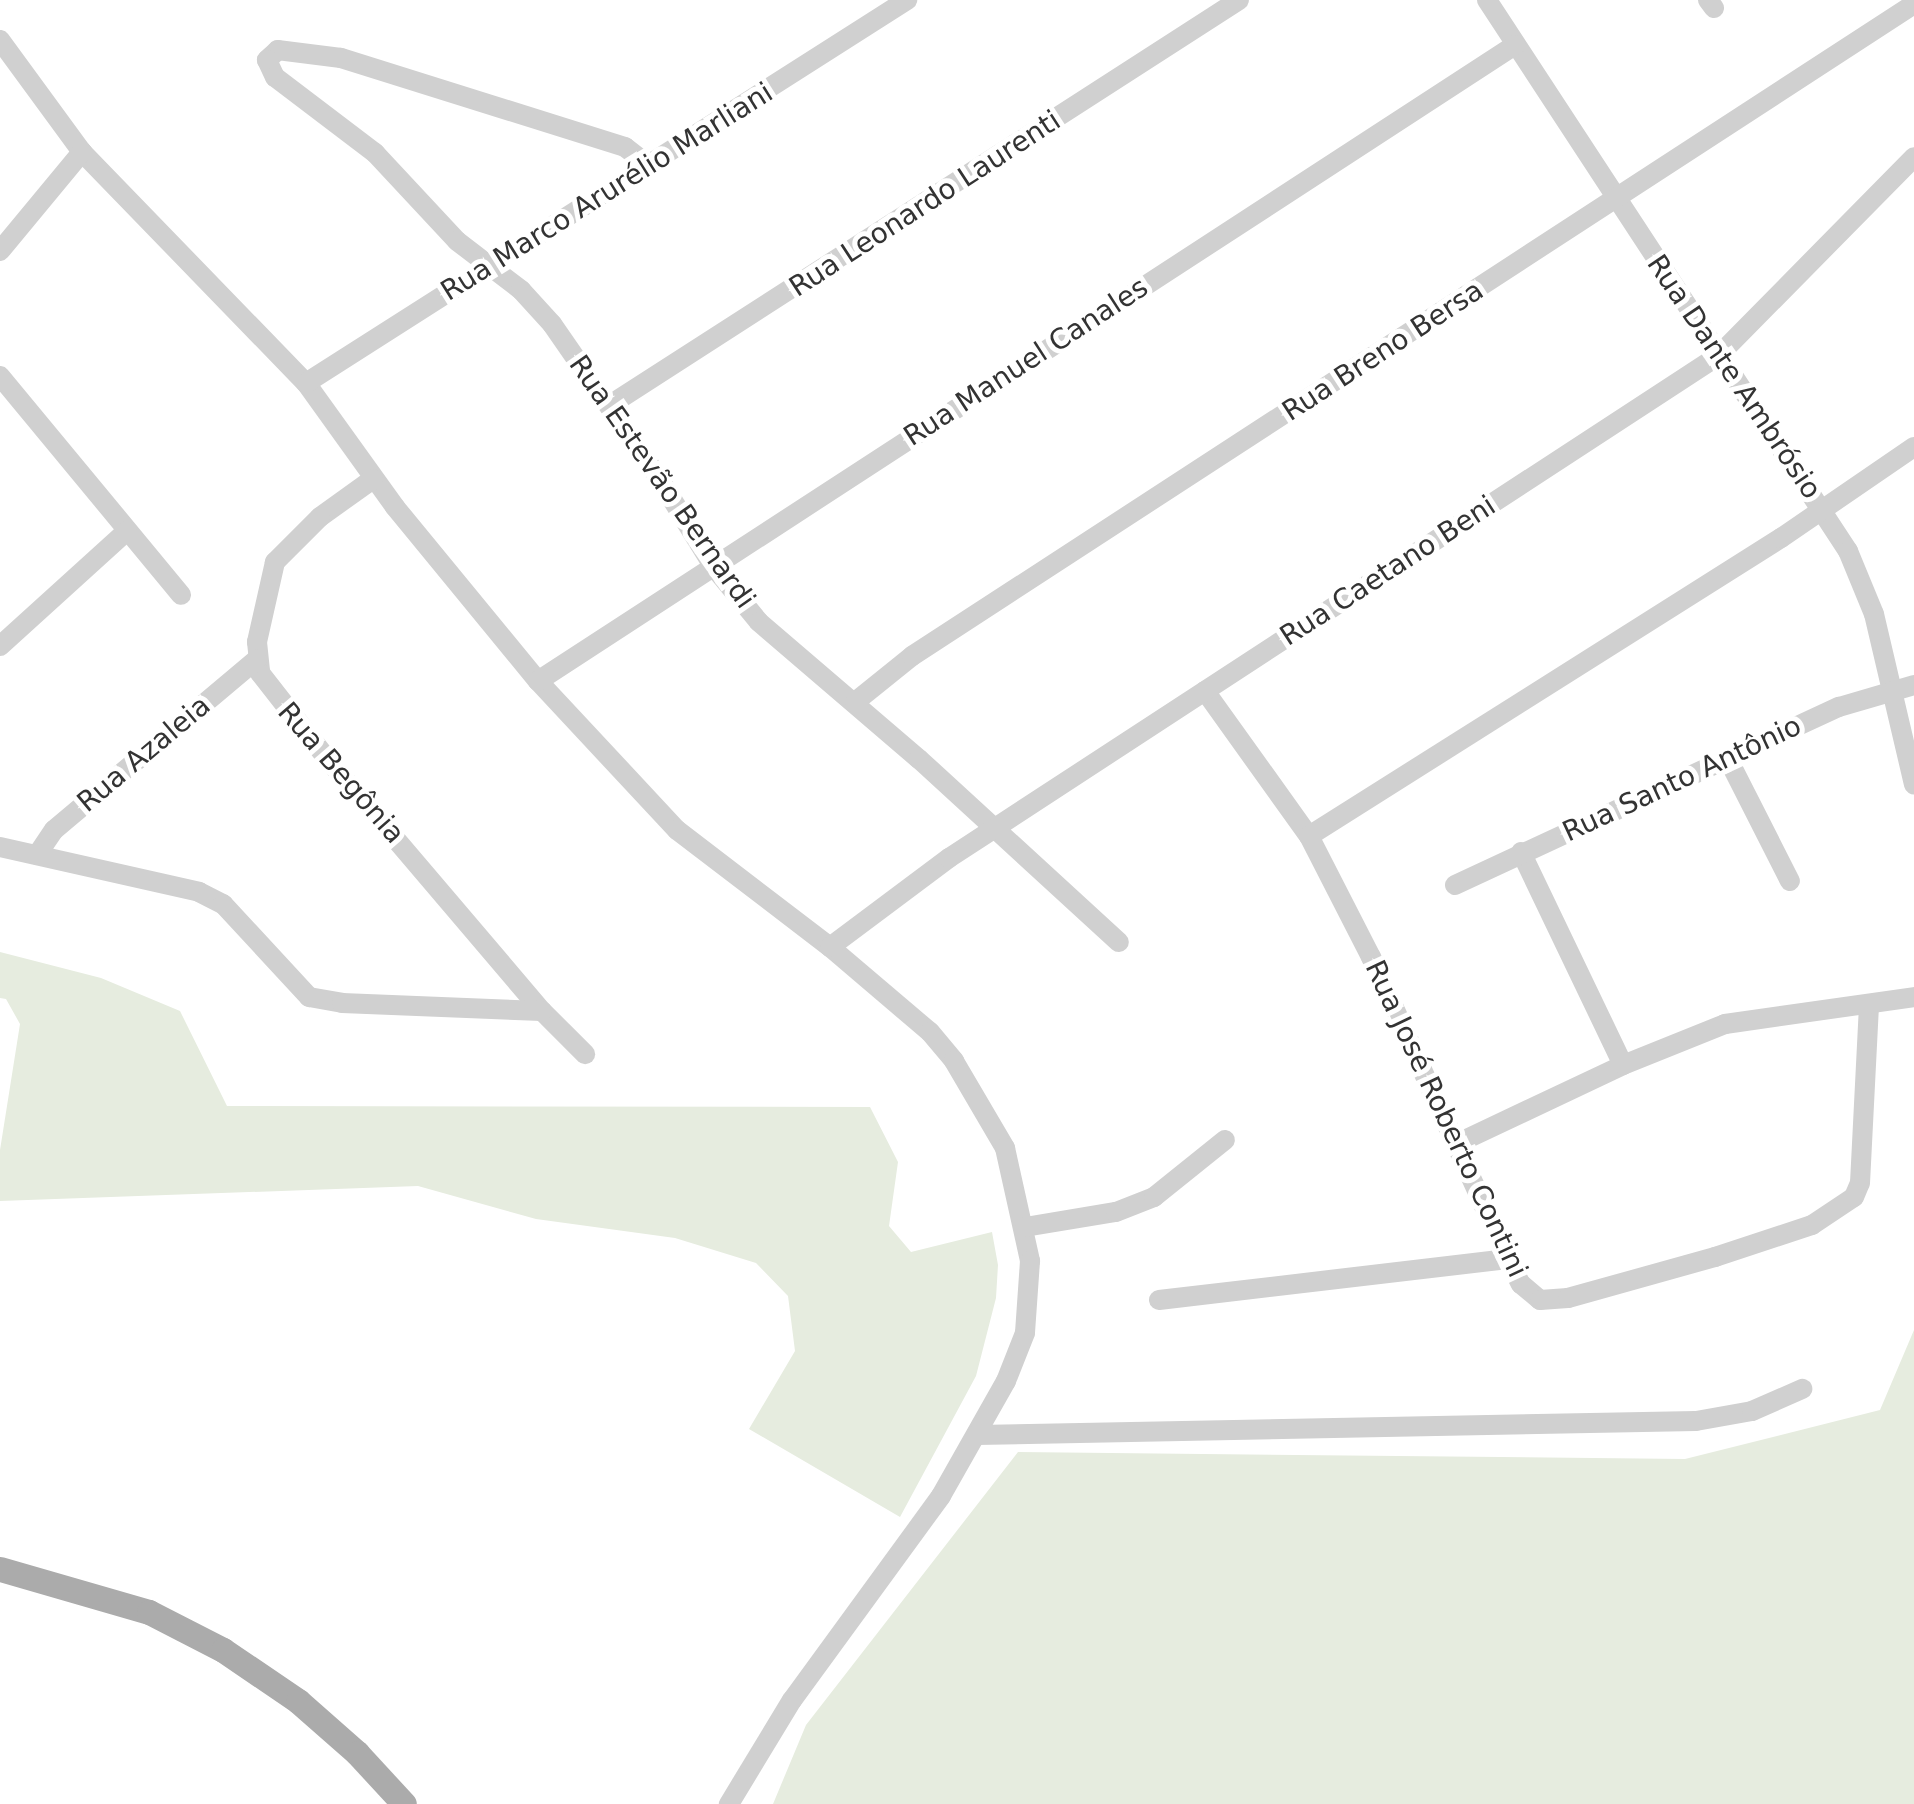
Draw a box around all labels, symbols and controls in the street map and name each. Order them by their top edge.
street label: Rua Marco Arurélio Marliani [435,76,779,308]
street label: Rua Leonardo Laurenti [783,104,1067,304]
street label: Rua Dante Ambrósio [1640,249,1828,505]
street label: Rua Manuel Canales [898,271,1154,453]
street label: Rua Breno Bersa [1276,274,1490,428]
street label: Rua Estevão Bernardi [562,349,762,615]
street label: Rua Caetano Beni [1274,489,1502,653]
street label: Rua Azaleia [71,689,217,819]
street label: Rua Begônia [271,696,411,850]
street label: Rua Santo Antônio [1557,709,1807,849]
street label: Rua José Roberto Contini [1358,955,1534,1283]

